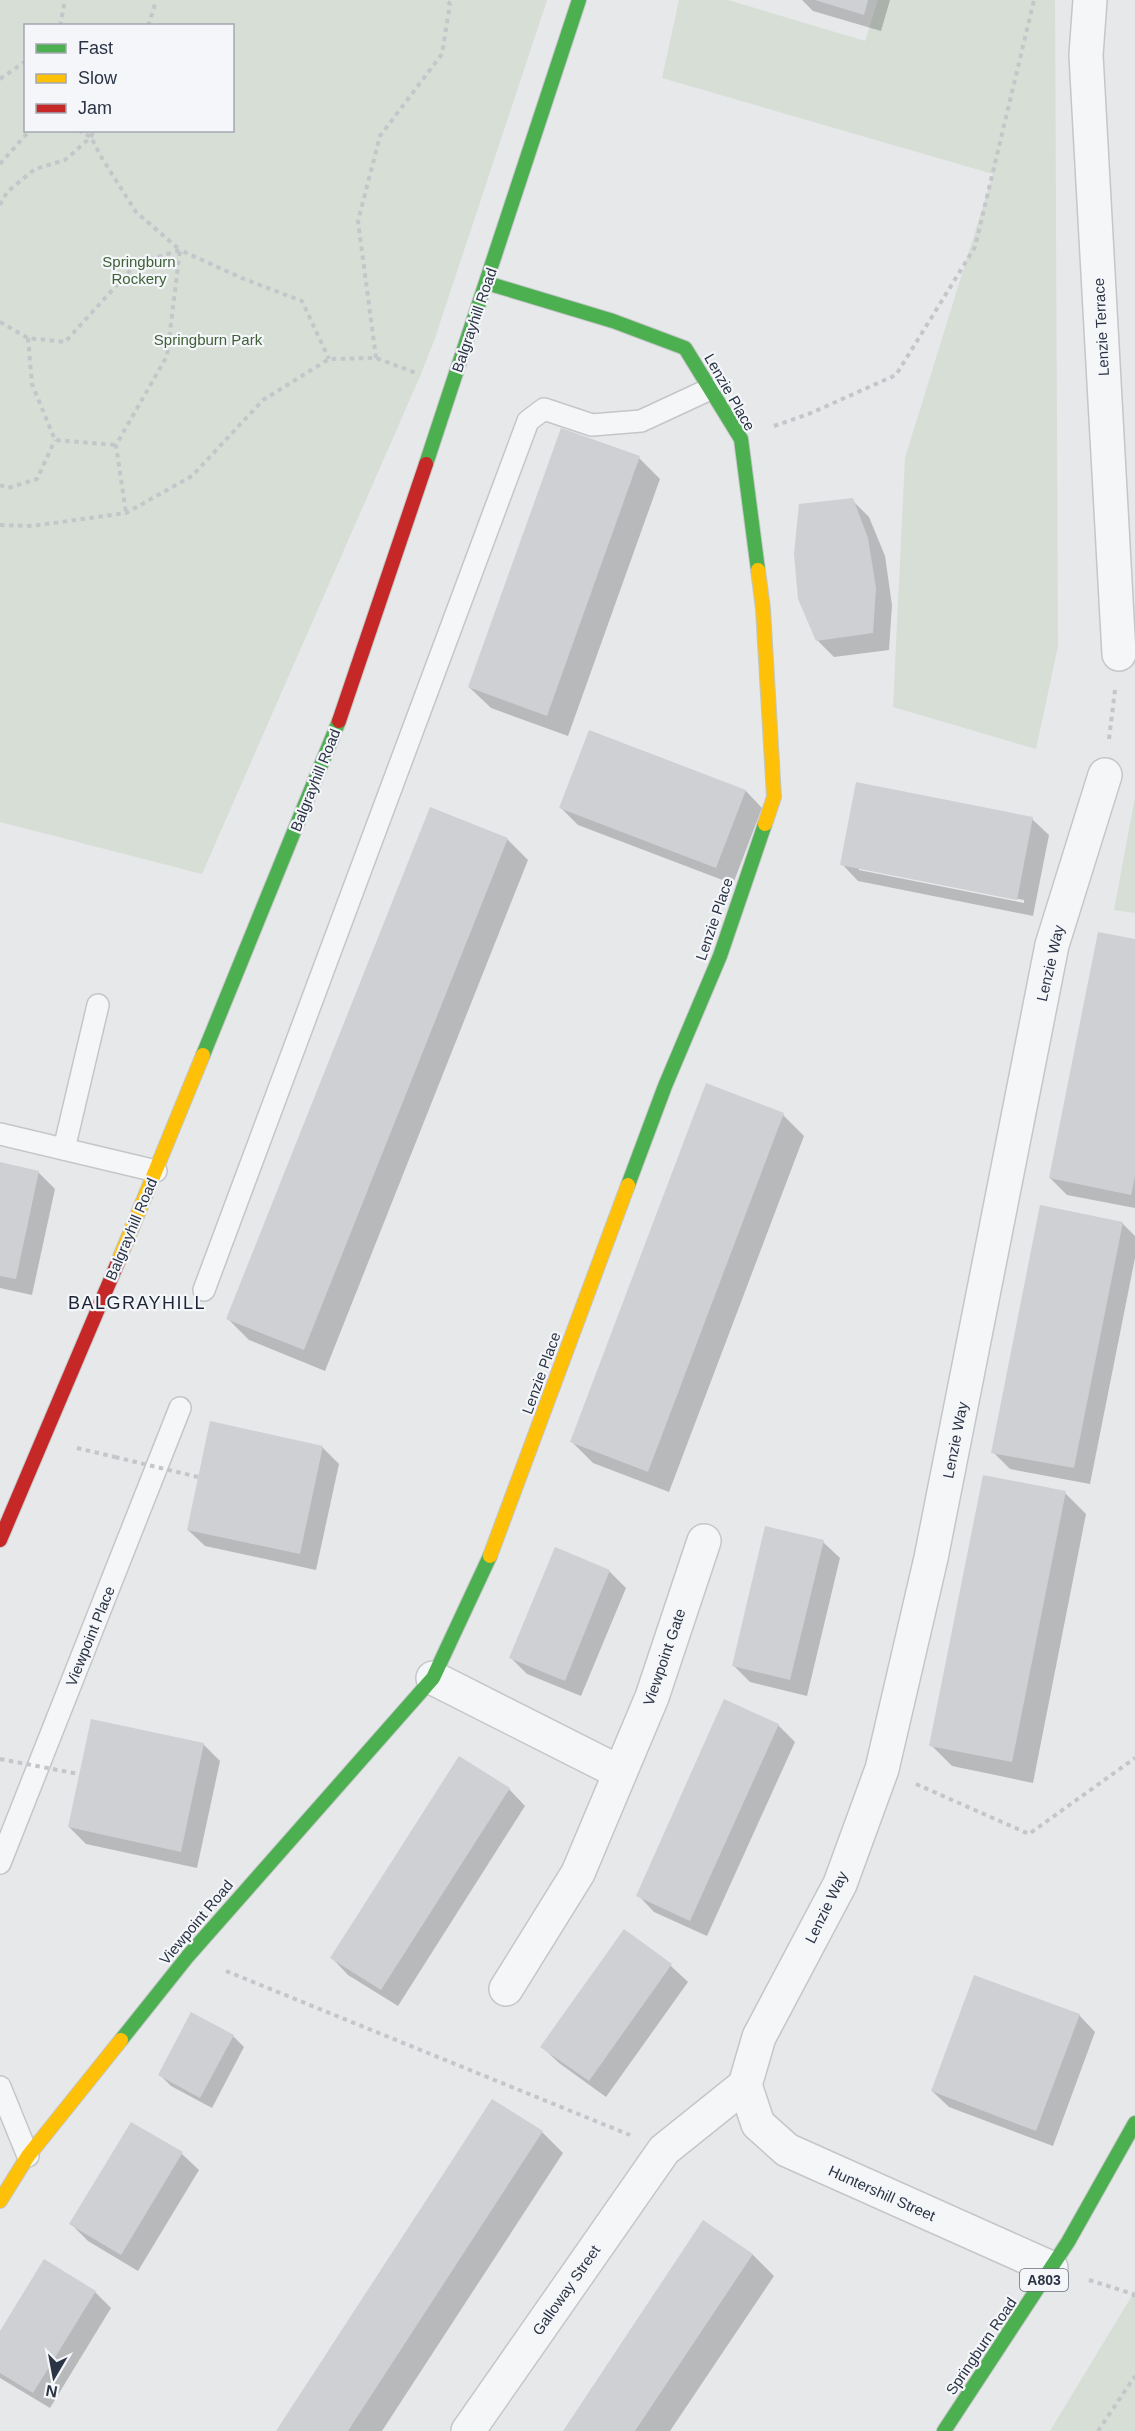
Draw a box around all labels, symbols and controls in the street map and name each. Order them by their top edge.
legend [24,24,234,132]
text: Fast [78,38,113,58]
text: Slow [78,68,118,88]
text: Jam [78,98,112,118]
park label: Springburn Rockery [102,253,176,287]
street label: Balgrayhill Road [448,266,500,374]
street label: Lenzie Terrace [1090,278,1112,376]
park label: Springburn Park [154,331,263,348]
street label: Lenzie Place [701,351,759,433]
street label: Balgrayhill Road [287,726,343,834]
street label: Lenzie Place [692,876,736,962]
street label: Lenzie Way [1033,923,1067,1003]
street label: Balgrayhill Road [102,1175,160,1283]
district label: BALGRAYHILL [68,1293,206,1313]
street label: Lenzie Place [518,1330,564,1416]
street label: Lenzie Way [939,1400,971,1480]
street label: Viewpoint Place [62,1583,118,1689]
street label: Viewpoint Gate [639,1606,689,1708]
street label: Lenzie Way [801,1868,851,1946]
street label: Viewpoint Road [156,1876,236,1968]
street label: Huntershill Street [826,2162,939,2224]
street label: Galloway Street [529,2241,604,2338]
road number: A803 [1020,2269,1068,2291]
street label: Springburn Road [942,2294,1020,2398]
north arrow [24,2347,84,2407]
text: N [44,2382,59,2401]

